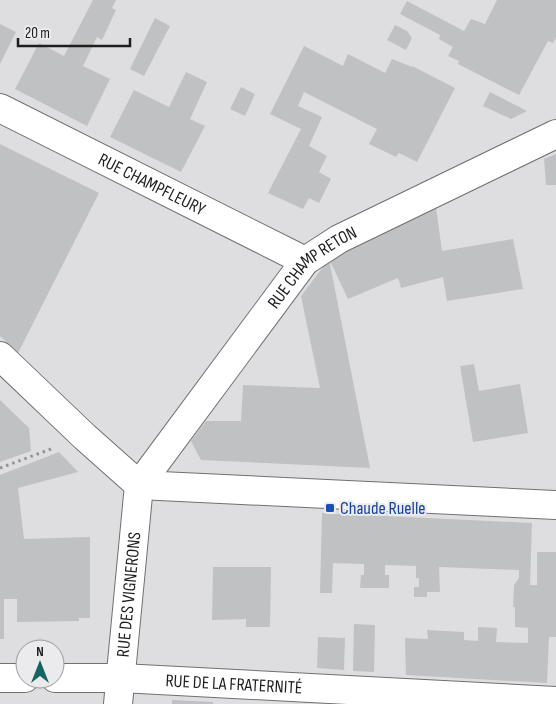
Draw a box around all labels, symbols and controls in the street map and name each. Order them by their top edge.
scale bar [18,15,130,47]
text: 20 m [25,24,50,43]
street label: RUE CHAMPFLEURY [95,149,209,220]
street label: RUE CHAMP RETON [263,222,360,313]
place label: Chaude Ruelle [340,498,426,519]
marker: Chaude Ruelle [324,502,336,514]
street label: RUE DES VIGNERONS [112,531,145,658]
north arrow [15,639,65,689]
text: N [36,643,44,660]
street label: RUE DE LA FRATERNITÉ [165,670,303,698]

